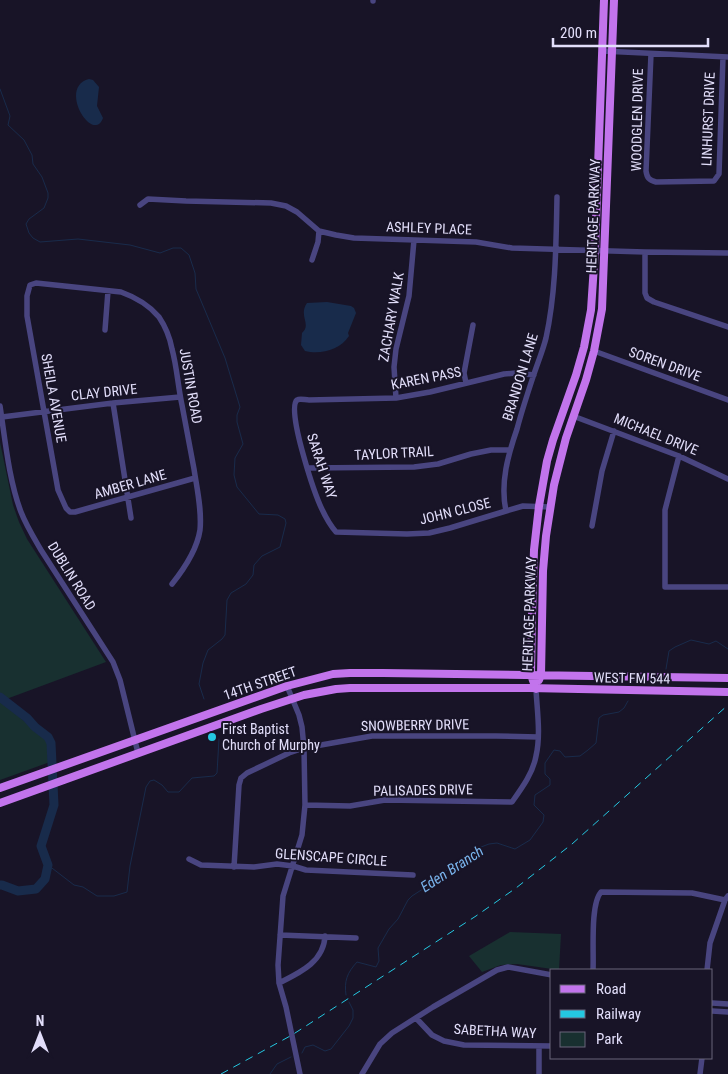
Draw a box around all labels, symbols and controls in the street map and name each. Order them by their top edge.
scale bar [553,15,708,47]
text: 200 m [560,24,597,42]
street label: WOODGLEN DRIVE [628,68,646,172]
street label: LINHURST DRIVE [698,72,718,166]
street label: HERITAGE PARKWAY [583,158,603,274]
street label: ASHLEY PLACE [386,219,472,237]
street label: ZACHARY WALK [375,271,407,363]
street label: BRANDON LANE [499,331,541,423]
street label: SOREN DRIVE [627,344,703,384]
street label: JUSTIN ROAD [176,347,206,425]
street label: SHEILA AVENUE [38,352,70,444]
street label: KAREN PASS [389,363,463,393]
street label: CLAY DRIVE [70,381,138,403]
street label: MICHAEL DRIVE [612,410,701,458]
street label: SARAH WAY [304,431,340,501]
street label: TAYLOR TRAIL [354,443,434,463]
street label: AMBER LANE [92,466,168,502]
street label: JOHN CLOSE [418,494,492,528]
street label: DUBLIN ROAD [45,539,99,613]
street label: HERITAGE PARKWAY [519,556,539,672]
street label: 14TH STREET [221,663,299,703]
street label: WEST FM 544 [594,669,670,687]
street label: SNOWBERRY DRIVE [361,716,469,734]
place label: First Baptist Church of Murphy [222,721,320,753]
marker: First Baptist Church of Murphy [206,731,218,743]
street label: PALISADES DRIVE [373,781,473,799]
water label: Eden Branch [417,842,487,896]
street label: GLENSCAPE CIRCLE [274,845,388,869]
legend [550,969,713,1059]
text: Road [596,980,626,998]
text: Railway [596,1005,641,1023]
north arrow [15,1009,65,1059]
text: N [36,1013,44,1029]
street label: SABETHA WAY [453,1021,537,1041]
text: Park [596,1030,623,1048]

